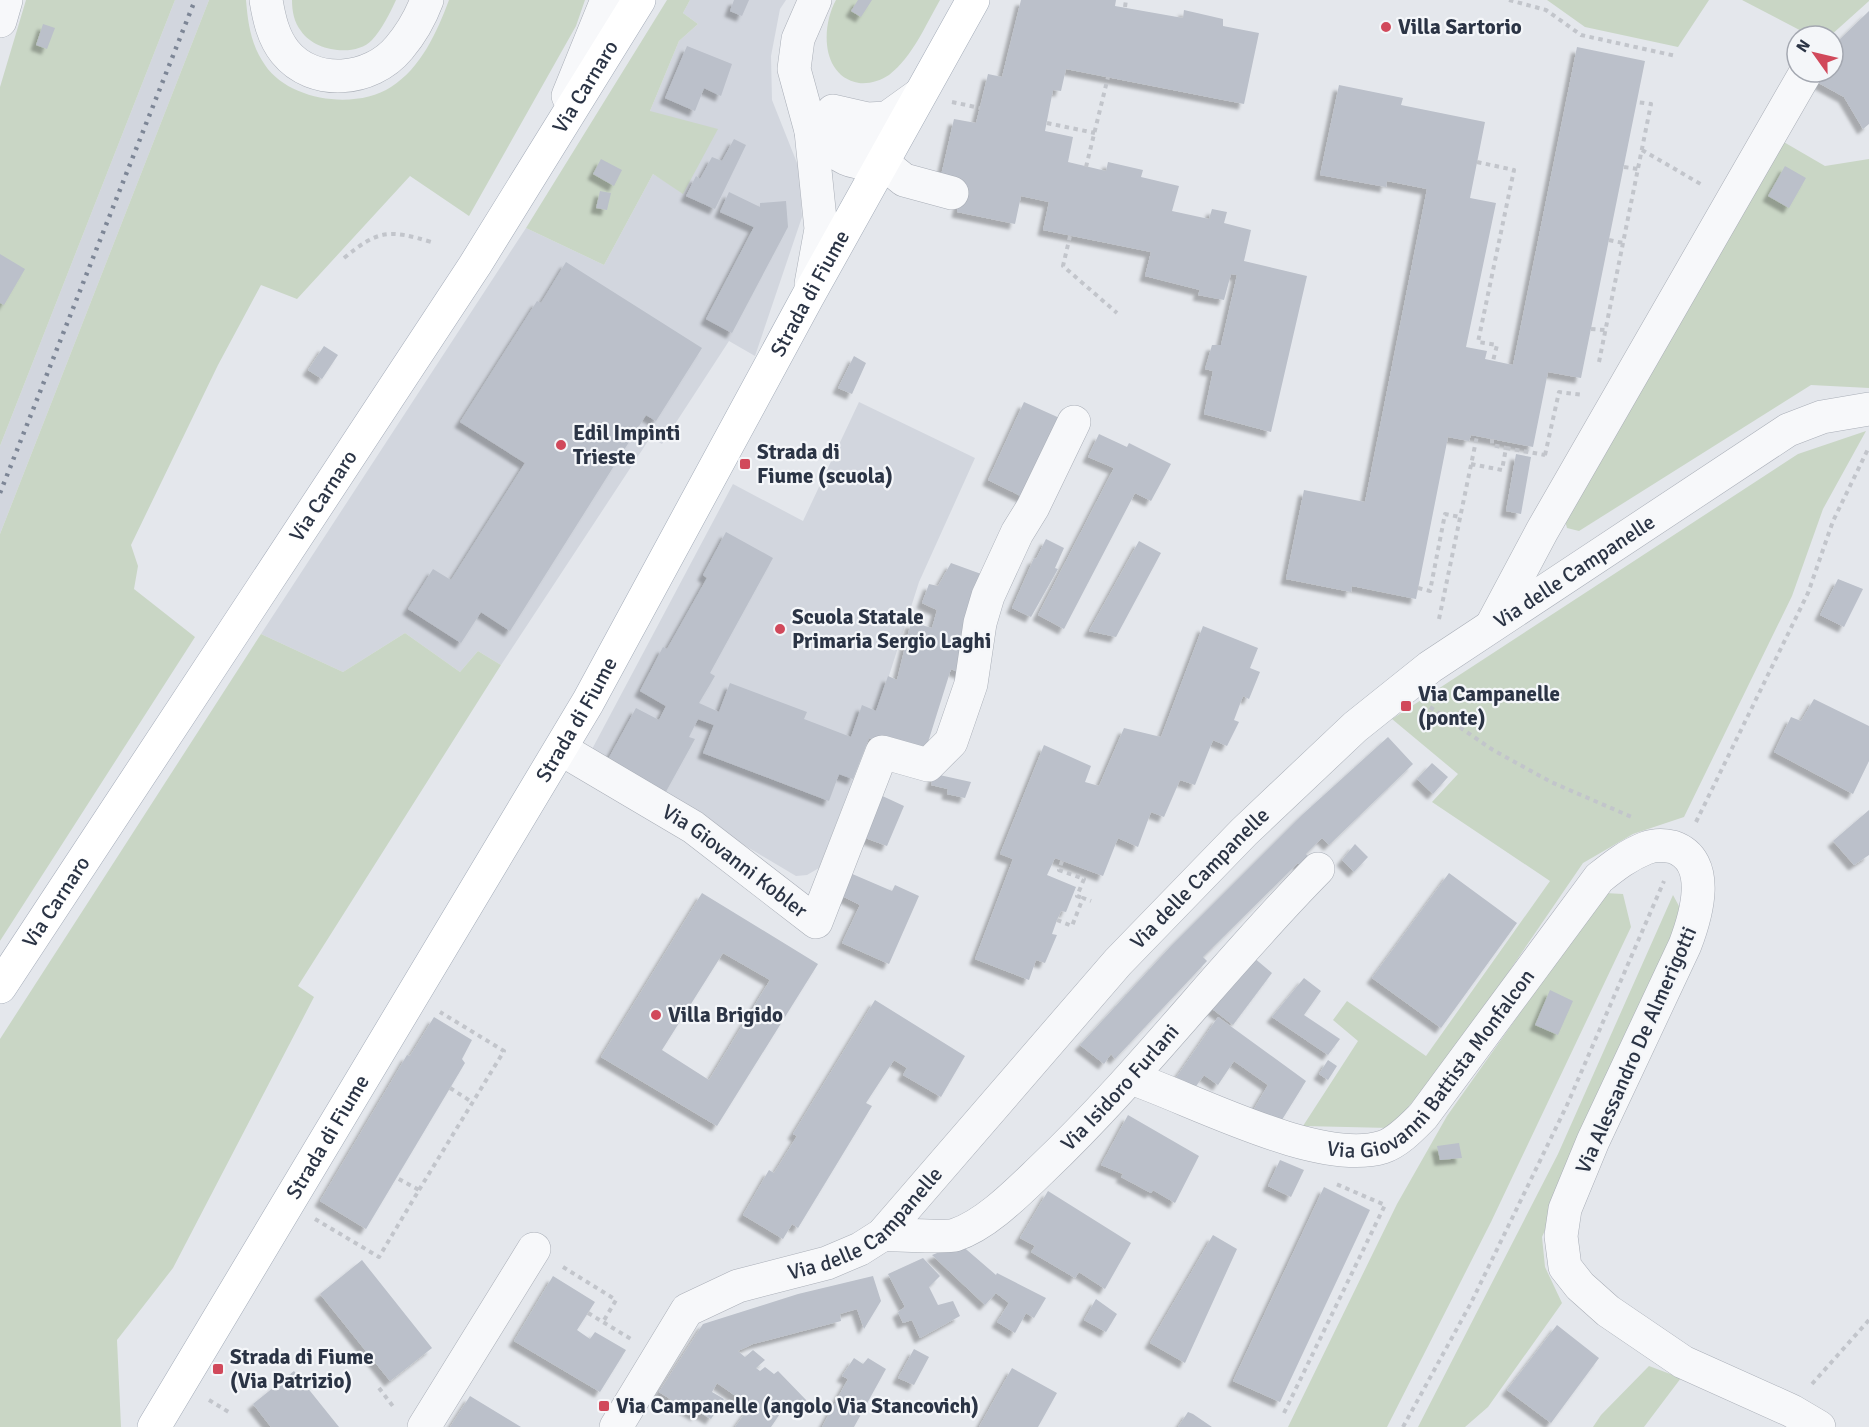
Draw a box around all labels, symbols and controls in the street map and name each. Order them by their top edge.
place label: Villa Sartorio [1398,14,1522,40]
marker: Villa Sartorio [1379,20,1393,34]
north arrow [1785,24,1845,84]
street label: Via Carnaro [547,35,624,138]
text: N [1792,36,1815,56]
street label: Strada di Fiume [765,226,855,361]
place label: Edil Impinti Trieste [573,420,680,470]
marker: Edil Impinti Trieste [554,438,568,452]
place label: Strada di Fiume (scuola) [757,439,893,489]
street label: Via Carnaro [284,445,363,547]
marker: Strada di Fiume (scuola) [738,457,752,471]
street label: Via delle Campanelle [1489,509,1660,634]
place label: Scuola Statale Primaria Sergio Laghi [792,604,991,654]
marker: Scuola Statale Primaria Sergio Laghi [773,622,787,636]
street label: Strada di Fiume [530,653,623,787]
place label: Via Campanelle (ponte) [1418,681,1560,731]
marker: Via Campanelle (ponte) [1399,699,1413,713]
street label: Via Giovanni Kobler [657,799,813,924]
street label: Via delle Campanelle [1125,802,1275,954]
street label: Via Carnaro [17,851,96,953]
street label: Via Alessandro De Almerigotti [1570,923,1702,1177]
street label: Via Giovanni Battista Monfalcon [1325,964,1540,1164]
place label: Villa Brigido [668,1002,783,1028]
marker: Villa Brigido [649,1008,663,1022]
street label: Via Isidoro Furlani [1055,1019,1185,1156]
street label: Strada di Fiume [280,1070,375,1204]
street label: Via delle Campanelle [785,1162,948,1286]
place label: Strada di Fiume (Via Patrizio) [230,1344,374,1394]
marker: Strada di Fiume (Via Patrizio) [211,1362,225,1376]
place label: Via Campanelle (angolo Via Stancovich) [616,1393,979,1419]
marker: Via Campanelle (angolo Via Stancovich) [597,1399,611,1413]

